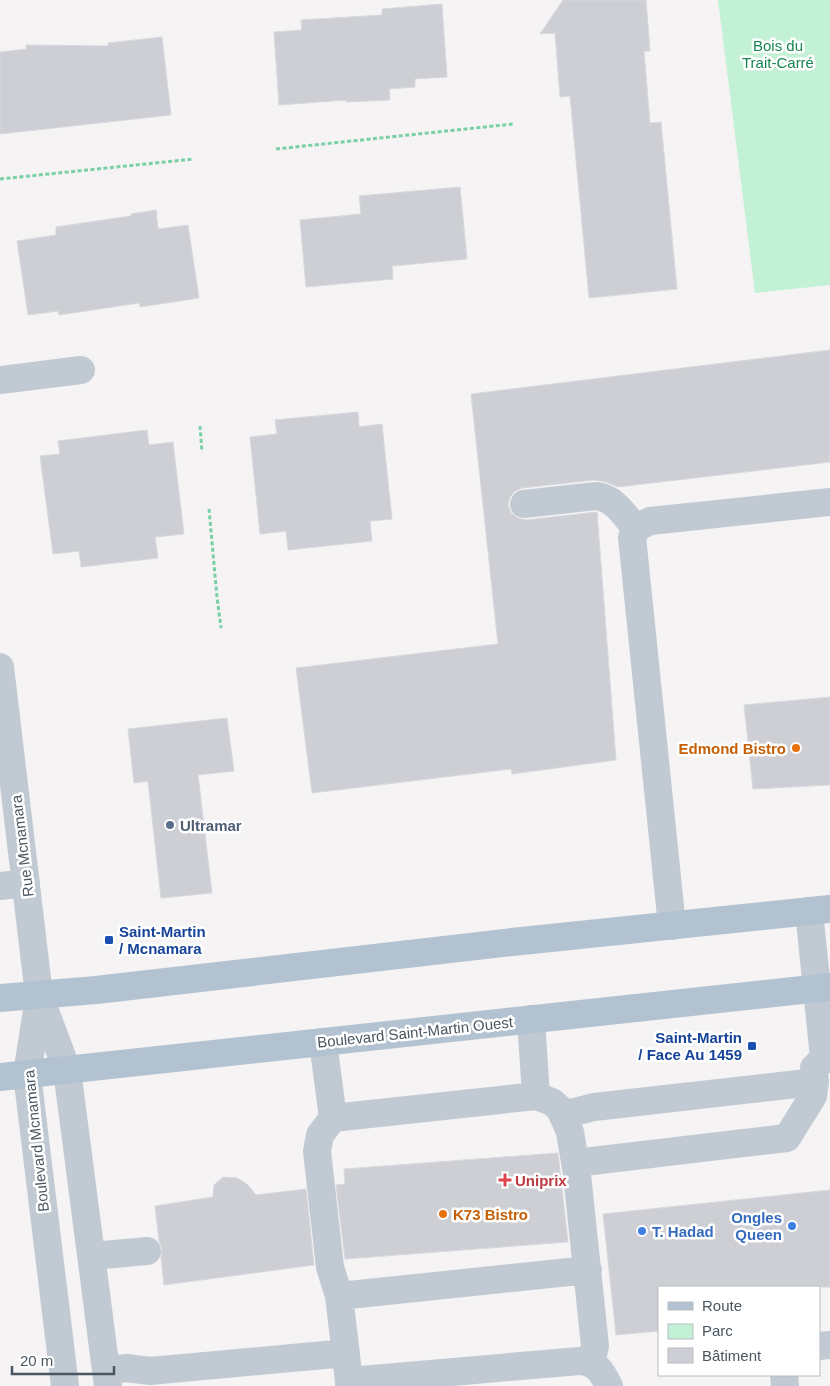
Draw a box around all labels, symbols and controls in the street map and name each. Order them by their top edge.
park label: Bois du Trait-Carré [742,37,814,71]
place label: Edmond Bistro [679,740,786,757]
marker: Edmond Bistro [790,742,802,754]
street label: Rue Mcnamara [7,793,37,898]
place label: Ultramar [180,817,242,834]
marker: Ultramar [164,819,176,831]
place label: Saint-Martin / Mcnamara [119,923,206,957]
marker: Saint-Martin / Mcnamara [103,934,115,946]
street label: Boulevard Saint-Martin Ouest [316,1013,515,1051]
place label: Saint-Martin / Face Au 1459 [638,1029,742,1063]
marker: Saint-Martin / Face Au 1459 [746,1040,758,1052]
street label: Boulevard Mcnamara [20,1069,52,1213]
place label: Uniprix [515,1172,567,1189]
marker: Uniprix [499,1174,511,1186]
place label: K73 Bistro [453,1206,528,1223]
marker: K73 Bistro [437,1208,449,1220]
place label: Ongles Queen [731,1209,782,1243]
marker: Ongles Queen [786,1220,798,1232]
place label: T. Hadad [652,1223,714,1240]
marker: T. Hadad [636,1225,648,1237]
legend [658,1286,820,1376]
text: Route [702,1297,742,1314]
text: Parc [702,1322,733,1339]
scale bar [12,1344,115,1376]
text: Bâtiment [702,1347,762,1364]
text: 20 m [20,1352,53,1369]

